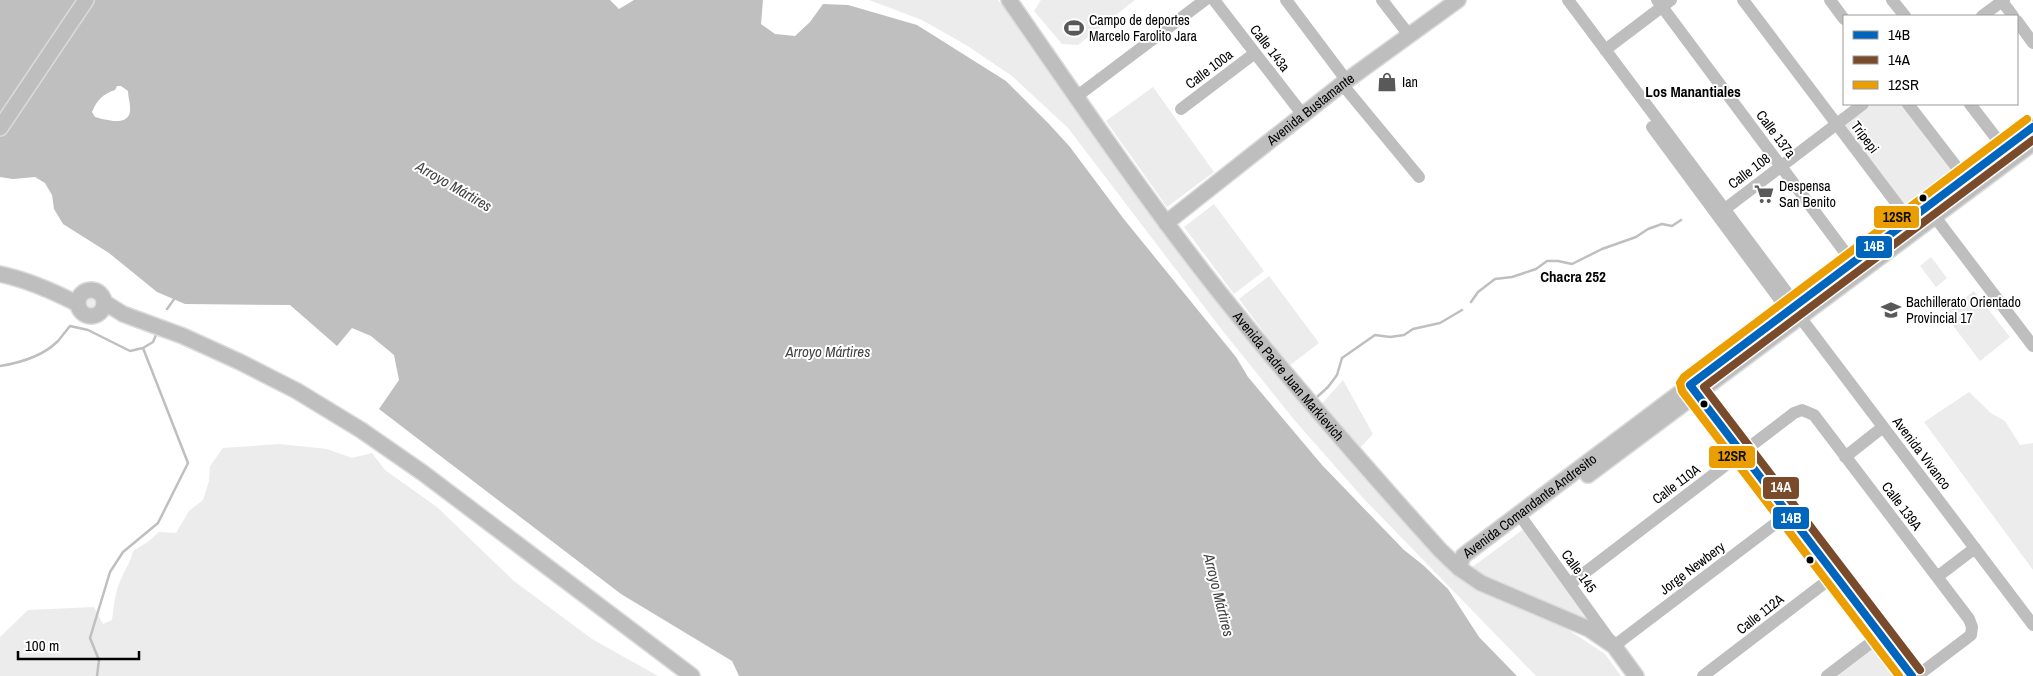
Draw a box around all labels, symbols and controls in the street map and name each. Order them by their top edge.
place label: Campo de deportes Marcelo Farolito Jara [1089,11,1198,45]
legend [1843,15,2018,105]
sports icon: Campo de deportes Marcelo Farolito Jara [1063,17,1085,39]
street label: Calle 143a [1246,21,1294,76]
text: 14B [1888,24,1910,45]
street label: Calle 100a [1182,45,1237,93]
text: 14A [1888,49,1911,70]
street label: Avenida Bustamante [1262,69,1358,150]
shop icon: Ian [1376,71,1398,93]
place label: Ian [1402,73,1418,91]
text: 12SR [1888,74,1919,95]
district label: Los Manantiales [1645,81,1741,102]
street label: Calle 137a [1752,107,1800,162]
street label: Tripepi [1847,117,1883,157]
street label: Calle 108 [1724,149,1774,193]
water label: Arroyo Mártires [411,155,496,216]
place label: Despensa San Benito [1779,177,1836,211]
supermarket icon: Despensa San Benito [1753,183,1775,205]
unlabelled marker [1918,193,1928,203]
line badge: 12SR [1873,205,1920,229]
text: 12SR [1883,208,1912,226]
line badge: 14B [1855,235,1893,259]
text: 14B [1863,237,1885,255]
district label: Chacra 252 [1540,266,1606,287]
place label: Bachillerato Orientado Provincial 17 [1906,293,2021,327]
school or university icon: Bachillerato Orientado Provincial 17 [1880,299,1902,321]
street label: Avenida Padre Juan Markievich [1229,307,1348,445]
water label: Arroyo Mártires [785,341,870,362]
unlabelled marker [1699,399,1709,409]
street label: Avenida Vivanco [1888,412,1955,493]
line badge: 12SR [1708,445,1756,469]
text: 12SR [1718,447,1747,465]
street label: Avenida Comandante Andresito [1458,450,1600,563]
street label: Calle 110A [1648,460,1704,508]
line badge: 14A [1762,476,1800,500]
text: 14A [1770,478,1792,496]
street label: Calle 139A [1878,478,1926,534]
line badge: 14B [1772,506,1810,530]
text: 14B [1780,509,1802,527]
street label: Jorge Newbery [1656,537,1728,598]
street label: Calle 145 [1557,546,1601,596]
water label: Arroyo Mártires [1198,550,1239,639]
unlabelled marker [1805,555,1815,565]
street label: Calle 112A [1733,590,1788,638]
scale bar [18,628,139,660]
text: 100 m [25,635,59,656]

